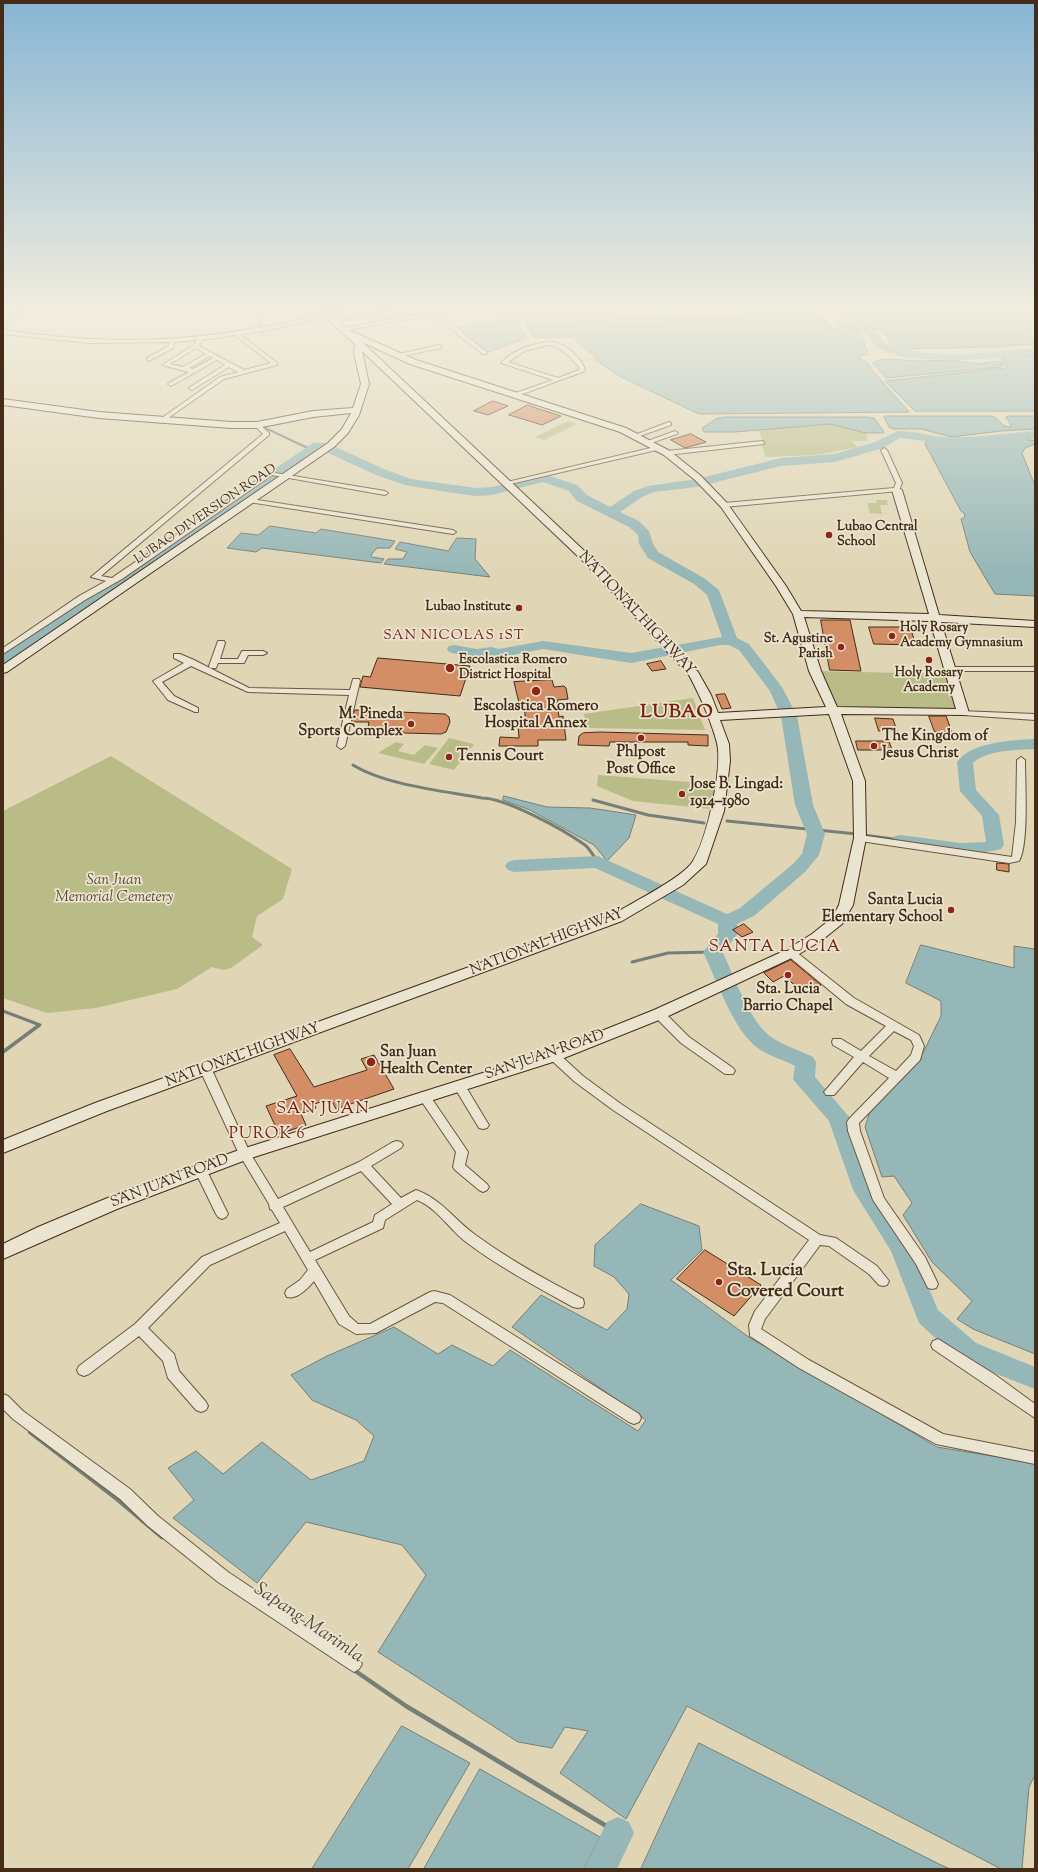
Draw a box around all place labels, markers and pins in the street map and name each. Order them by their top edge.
place label: Lubao Central School [837,520,918,551]
marker: Lubao Central School [824,530,834,540]
place label: Lubao Institute [425,600,511,616]
marker: Lubao Institute [514,603,524,613]
place label: Holy Rosary Academy Gymnasium [900,621,1023,652]
marker: Holy Rosary Academy Gymnasium [887,631,897,641]
place label: St. Agustine Parish [764,632,833,663]
marker: St. Agustine Parish [836,642,846,652]
place label: Escolastica Romero District Hospital [459,653,567,684]
marker: Holy Rosary Academy [924,655,934,665]
marker: Escolastica Romero District Hospital [444,662,456,674]
place label: Holy Rosary Academy [895,666,963,697]
marker: Escolastica Romero Hospital Annex [530,685,542,697]
place label: Escolastica Romero Hospital Annex [474,698,598,733]
place label: M. Pineda Sports Complex [298,706,403,741]
marker: M. Pineda Sports Complex [406,719,416,729]
place label: The Kingdom of Jesus Christ [882,728,988,763]
marker: Phlpost Post Office [636,733,646,743]
marker: The Kingdom of Jesus Christ [869,741,879,751]
place label: Phlpost Post Office [607,744,675,779]
place label: Tennis Court [457,748,544,766]
marker: Tennis Court [444,752,454,762]
place label: Jose B. Lingad: 1914–1980 [690,776,783,811]
marker: Jose B. Lingad: 1914–1980 [677,789,687,799]
place label: Santa Lucia Elementary School [822,892,943,927]
marker: Santa Lucia Elementary School [946,905,956,915]
marker: Sta. Lucia Barrio Chapel [783,970,793,980]
place label: Sta. Lucia Barrio Chapel [743,981,833,1016]
place label: San Juan Health Center [380,1044,472,1079]
marker: San Juan Health Center [365,1056,377,1068]
place label: Sta. Lucia Covered Court [727,1261,844,1304]
marker: Sta. Lucia Covered Court [714,1277,724,1287]

